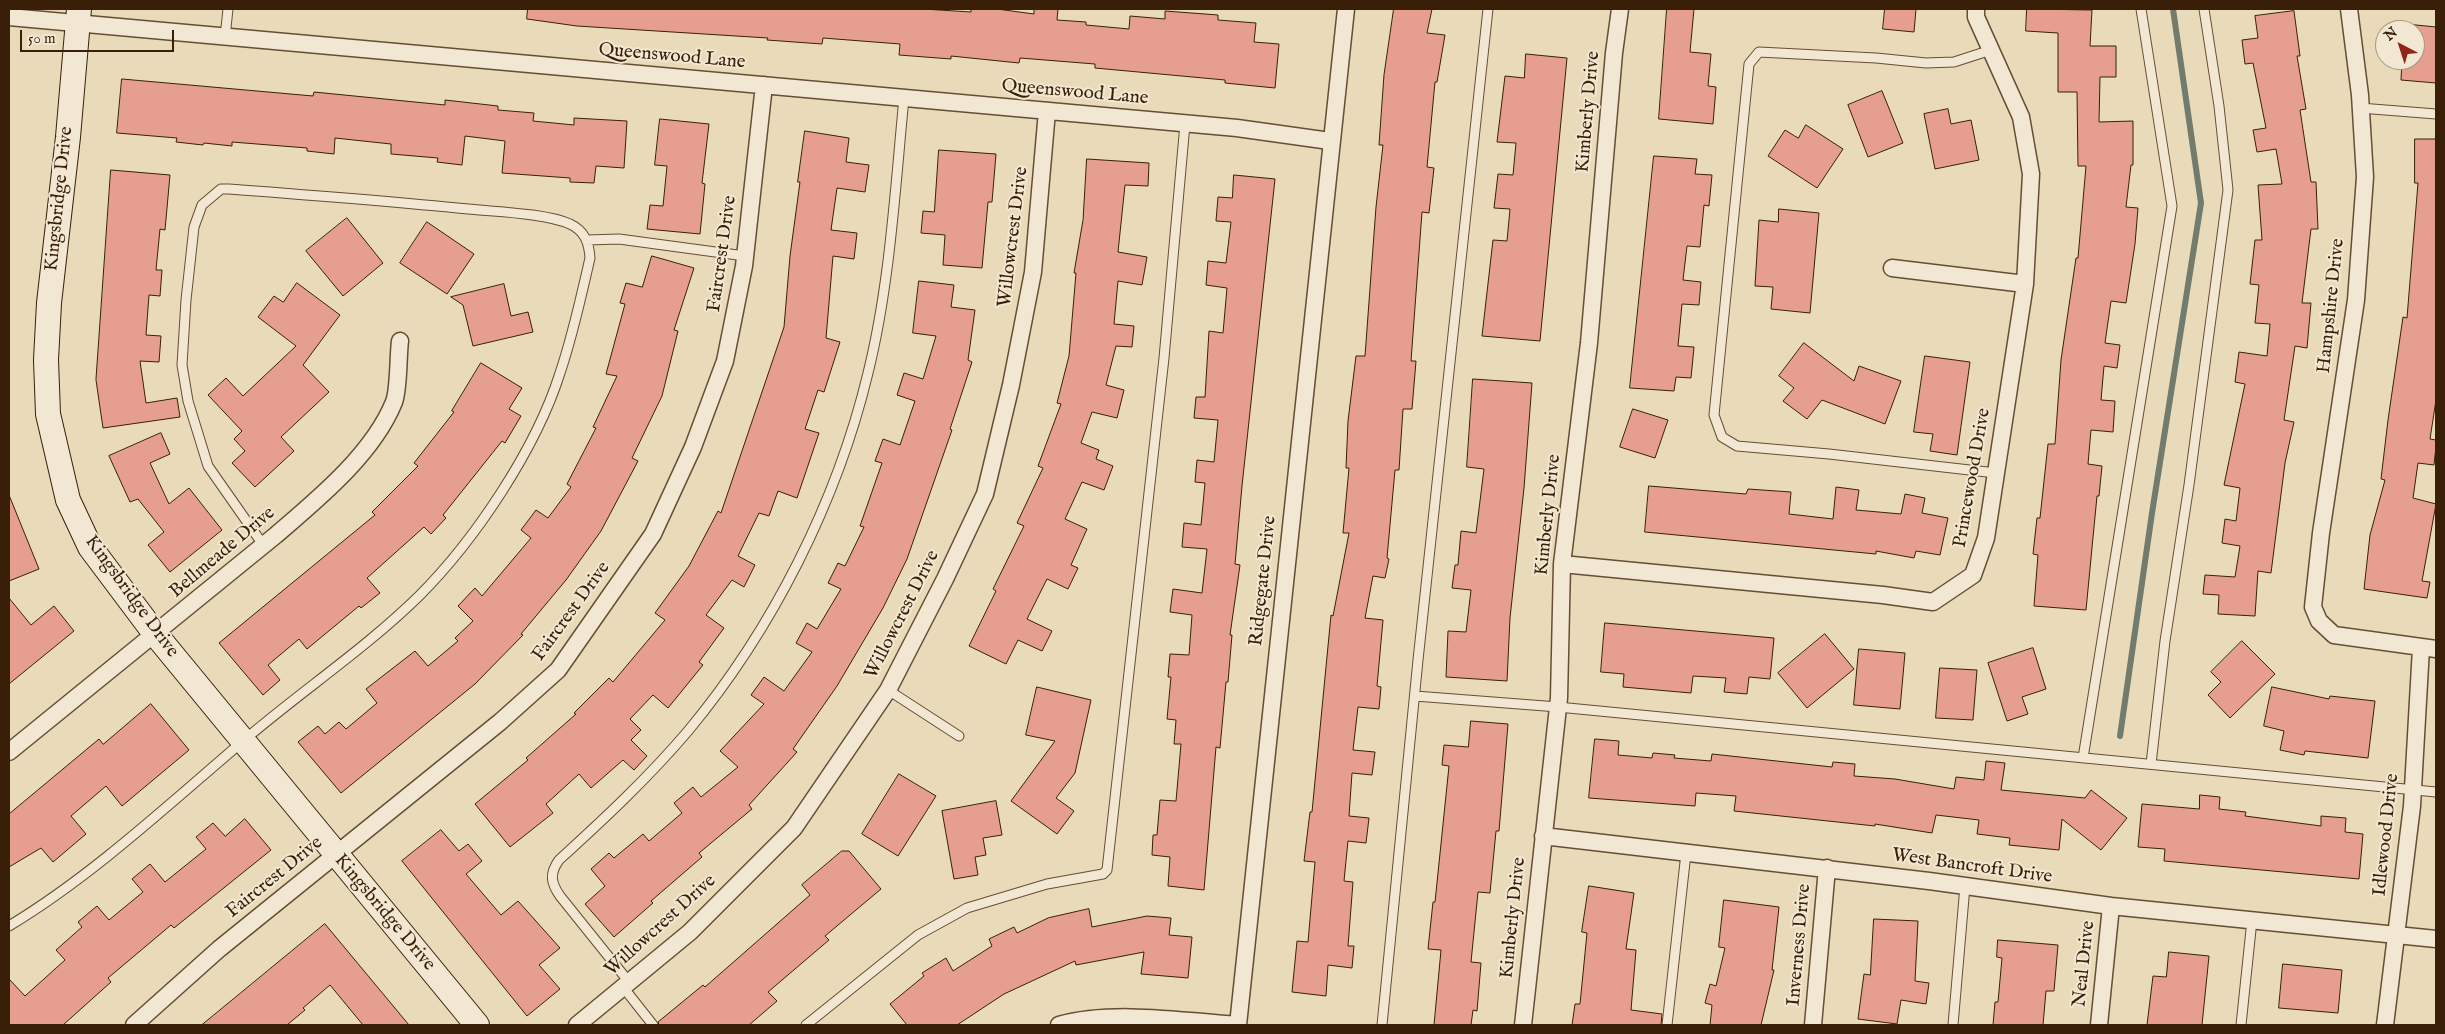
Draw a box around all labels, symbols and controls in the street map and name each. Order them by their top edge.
scale bar [22,20,176,52]
north arrow [2375,20,2425,70]
text: N [2381,23,2401,45]
text: 50 m [28,29,56,48]
street label: Queenswood Lane [598,39,746,75]
street label: Kimberly Drive [1572,50,1606,174]
street label: Queenswood Lane [1001,75,1149,111]
street label: Kingsbridge Drive [41,125,79,273]
street label: Willowcrest Drive [994,165,1034,309]
street label: Faircrest Drive [704,194,742,314]
street label: Hampshire Drive [2314,237,2350,375]
street label: Princewood Drive [1949,406,1997,550]
street label: Kimberly Drive [1531,453,1567,577]
street label: Bellmeade Drive [166,502,280,604]
street label: Ridgegate Drive [1246,515,1282,647]
street label: Kingsbridge Drive [79,531,183,663]
street label: Willowcrest Drive [861,547,945,683]
street label: Faircrest Drive [528,558,616,666]
street label: Idlewood Drive [2369,772,2405,898]
street label: Faircrest Drive [222,832,328,924]
street label: West Bancroft Drive [1891,844,2053,890]
street label: Kingsbridge Drive [328,850,440,976]
street label: Kimberly Drive [1496,856,1532,980]
street label: Willowcrest Drive [601,870,721,982]
street label: Inverness Drive [1783,883,1817,1007]
street label: Neal Drive [2069,920,2101,1008]

